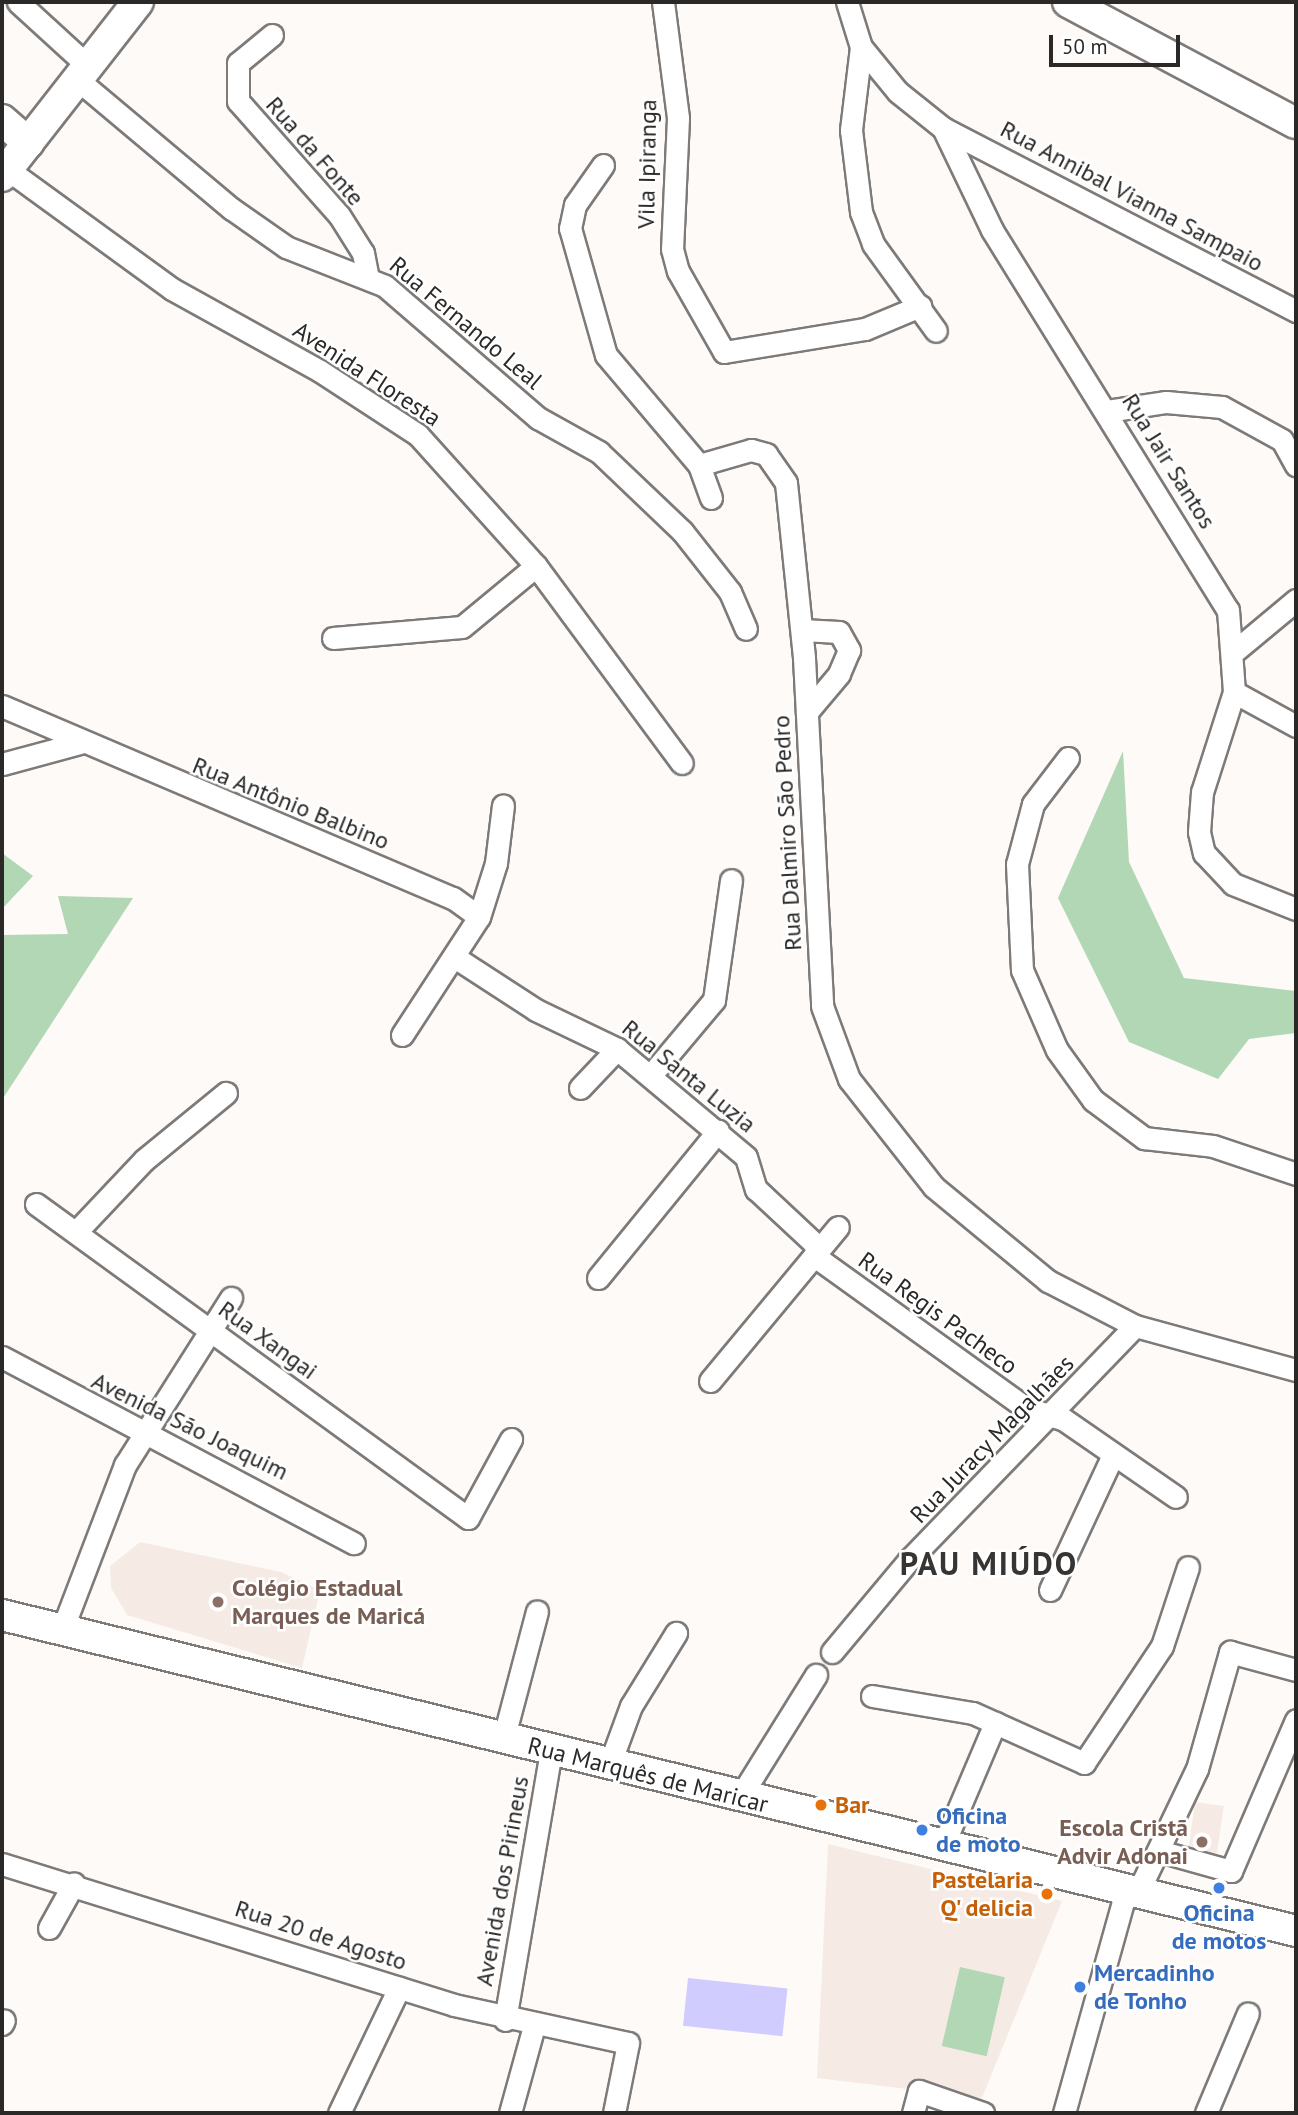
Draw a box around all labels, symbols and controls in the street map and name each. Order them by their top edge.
scale bar [1053,21,1184,65]
text: 50 m [1062,33,1108,60]
street label: Rua da Fonte [260,91,370,211]
street label: Vila Ipiranga [631,99,663,229]
street label: Rua Annibal Vianna Sampaio [995,114,1269,278]
street label: Rua Fernando Leal [384,251,548,395]
street label: Avenida Floresta [288,316,446,432]
street label: Rua Jair Santos [1116,388,1222,534]
street label: Rua Dalmiro São Pedro [766,714,808,952]
street label: Rua Antônio Balbino [188,750,394,856]
street label: Rua Santa Luzia [616,1013,762,1139]
street label: Rua Regis Pacheco [853,1246,1023,1380]
street label: Rua Xangai [213,1294,323,1386]
street label: Rua Juracy Magalhães [904,1349,1080,1529]
street label: Avenida São Joaquim [87,1366,293,1486]
district label: PAU MIÚDO [901,1544,1077,1582]
place label: Colégio Estadual Marques de Maricá [232,1574,425,1630]
marker: Colégio Estadual Marques de Maricá [210,1594,226,1610]
street label: Rua Marquês de Maricar [525,1731,771,1819]
street label: Avenida dos Pirineus [469,1774,535,1988]
place label: Bar [835,1791,870,1819]
marker: Bar [813,1797,829,1813]
place label: Oficina de moto [936,1802,1021,1858]
place label: Escola Cristã Advir Adonai [1056,1814,1188,1870]
marker: Oficina de moto [914,1822,930,1838]
marker: Escola Cristã Advir Adonai [1194,1834,1210,1850]
place label: Pastelaria Q' delicia [932,1866,1033,1922]
marker: Oficina de motos [1211,1880,1227,1896]
marker: Pastelaria Q' delicia [1039,1886,1055,1902]
street label: Rua 20 de Agosto [231,1894,411,1976]
place label: Oficina de motos [1172,1899,1266,1955]
place label: Mercadinho de Tonho [1094,1959,1215,2015]
marker: Mercadinho de Tonho [1072,1979,1088,1995]

